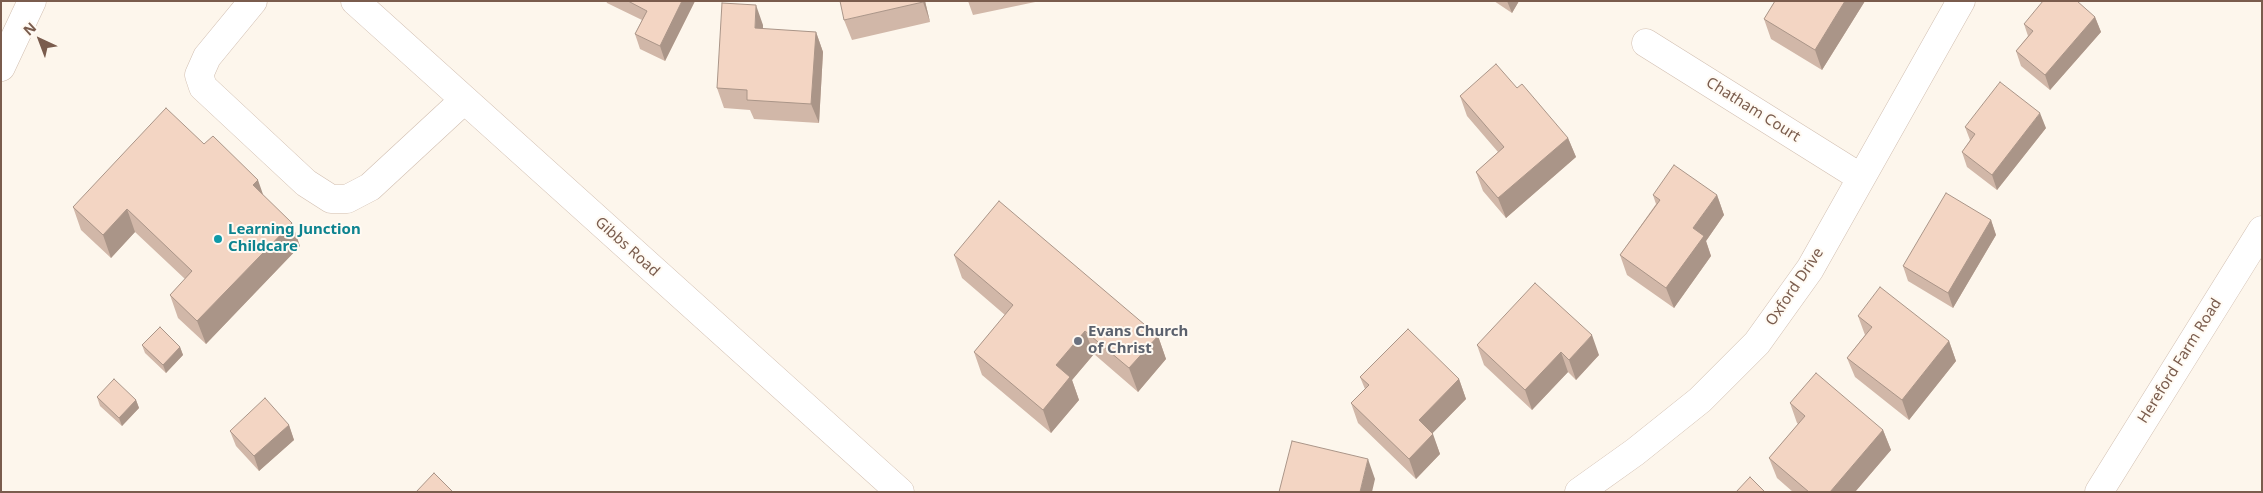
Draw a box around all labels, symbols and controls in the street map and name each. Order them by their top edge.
north arrow [15,15,65,65]
text: N [19,18,40,40]
street label: Chatham Court [1703,74,1803,146]
street label: Gibbs Road [591,213,663,281]
place label: Learning Junction Childcare [228,221,361,256]
marker: Learning Junction Childcare [212,233,224,245]
street label: Oxford Drive [1762,245,1828,329]
street label: Hereford Farm Road [2134,295,2226,427]
place label: Evans Church of Christ [1088,323,1188,358]
marker: Evans Church of Christ [1072,335,1084,347]

